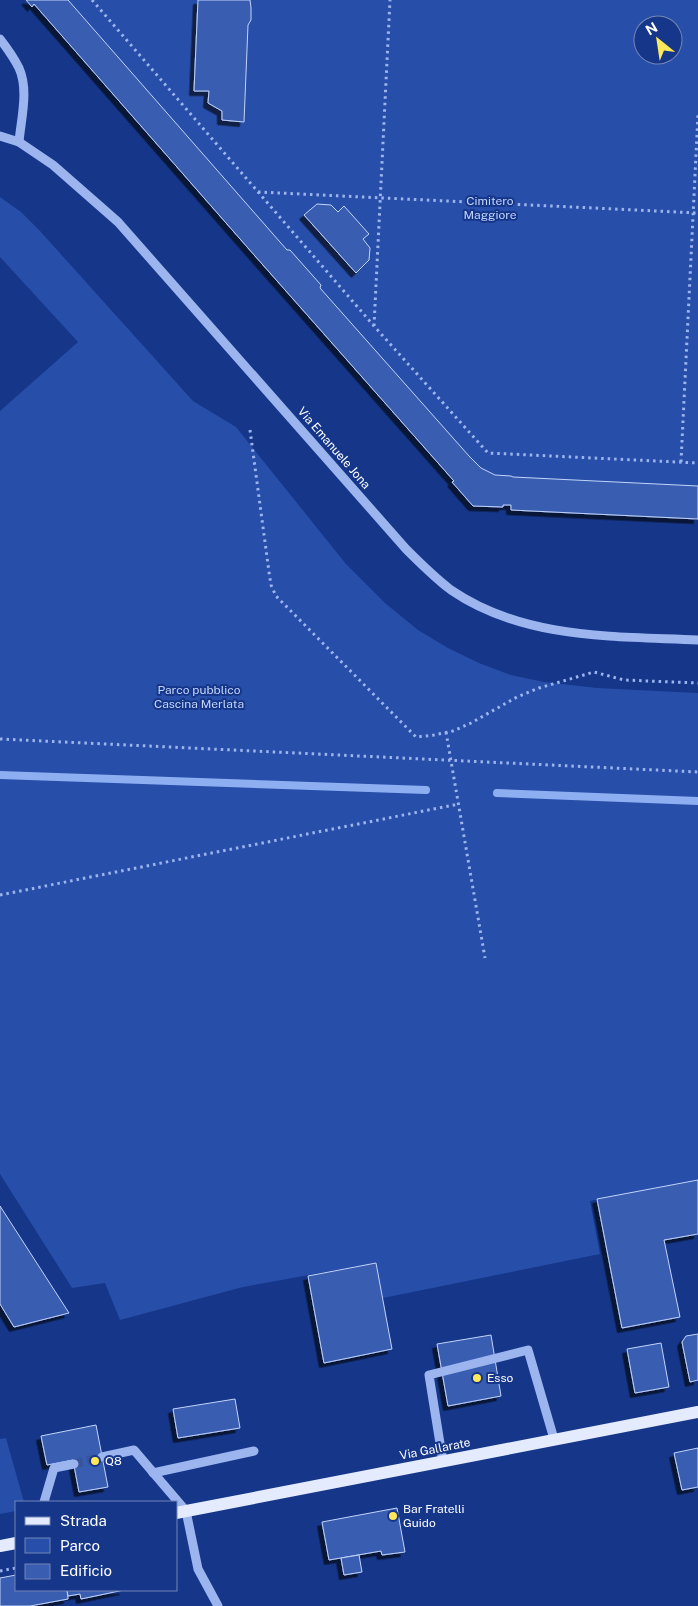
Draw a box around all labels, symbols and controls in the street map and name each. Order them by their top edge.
north arrow [633,15,683,65]
text: N [643,19,660,38]
park label: Cimitero Maggiore [463,194,517,222]
street label: Via Emanuele Jona [295,404,373,492]
park label: Parco pubblico Cascina Merlata [154,683,244,711]
place label: Esso [487,1371,513,1385]
marker: Esso [471,1372,483,1384]
street label: Via Gallarate [398,1435,472,1463]
place label: Q8 [105,1454,122,1468]
marker: Q8 [89,1455,101,1467]
legend [15,1501,178,1591]
place label: Bar Fratelli Guido [403,1502,465,1530]
marker: Bar Fratelli Guido [387,1510,399,1522]
text: Strada [60,1512,107,1529]
text: Parco [60,1537,100,1554]
text: Edificio [60,1562,112,1579]

